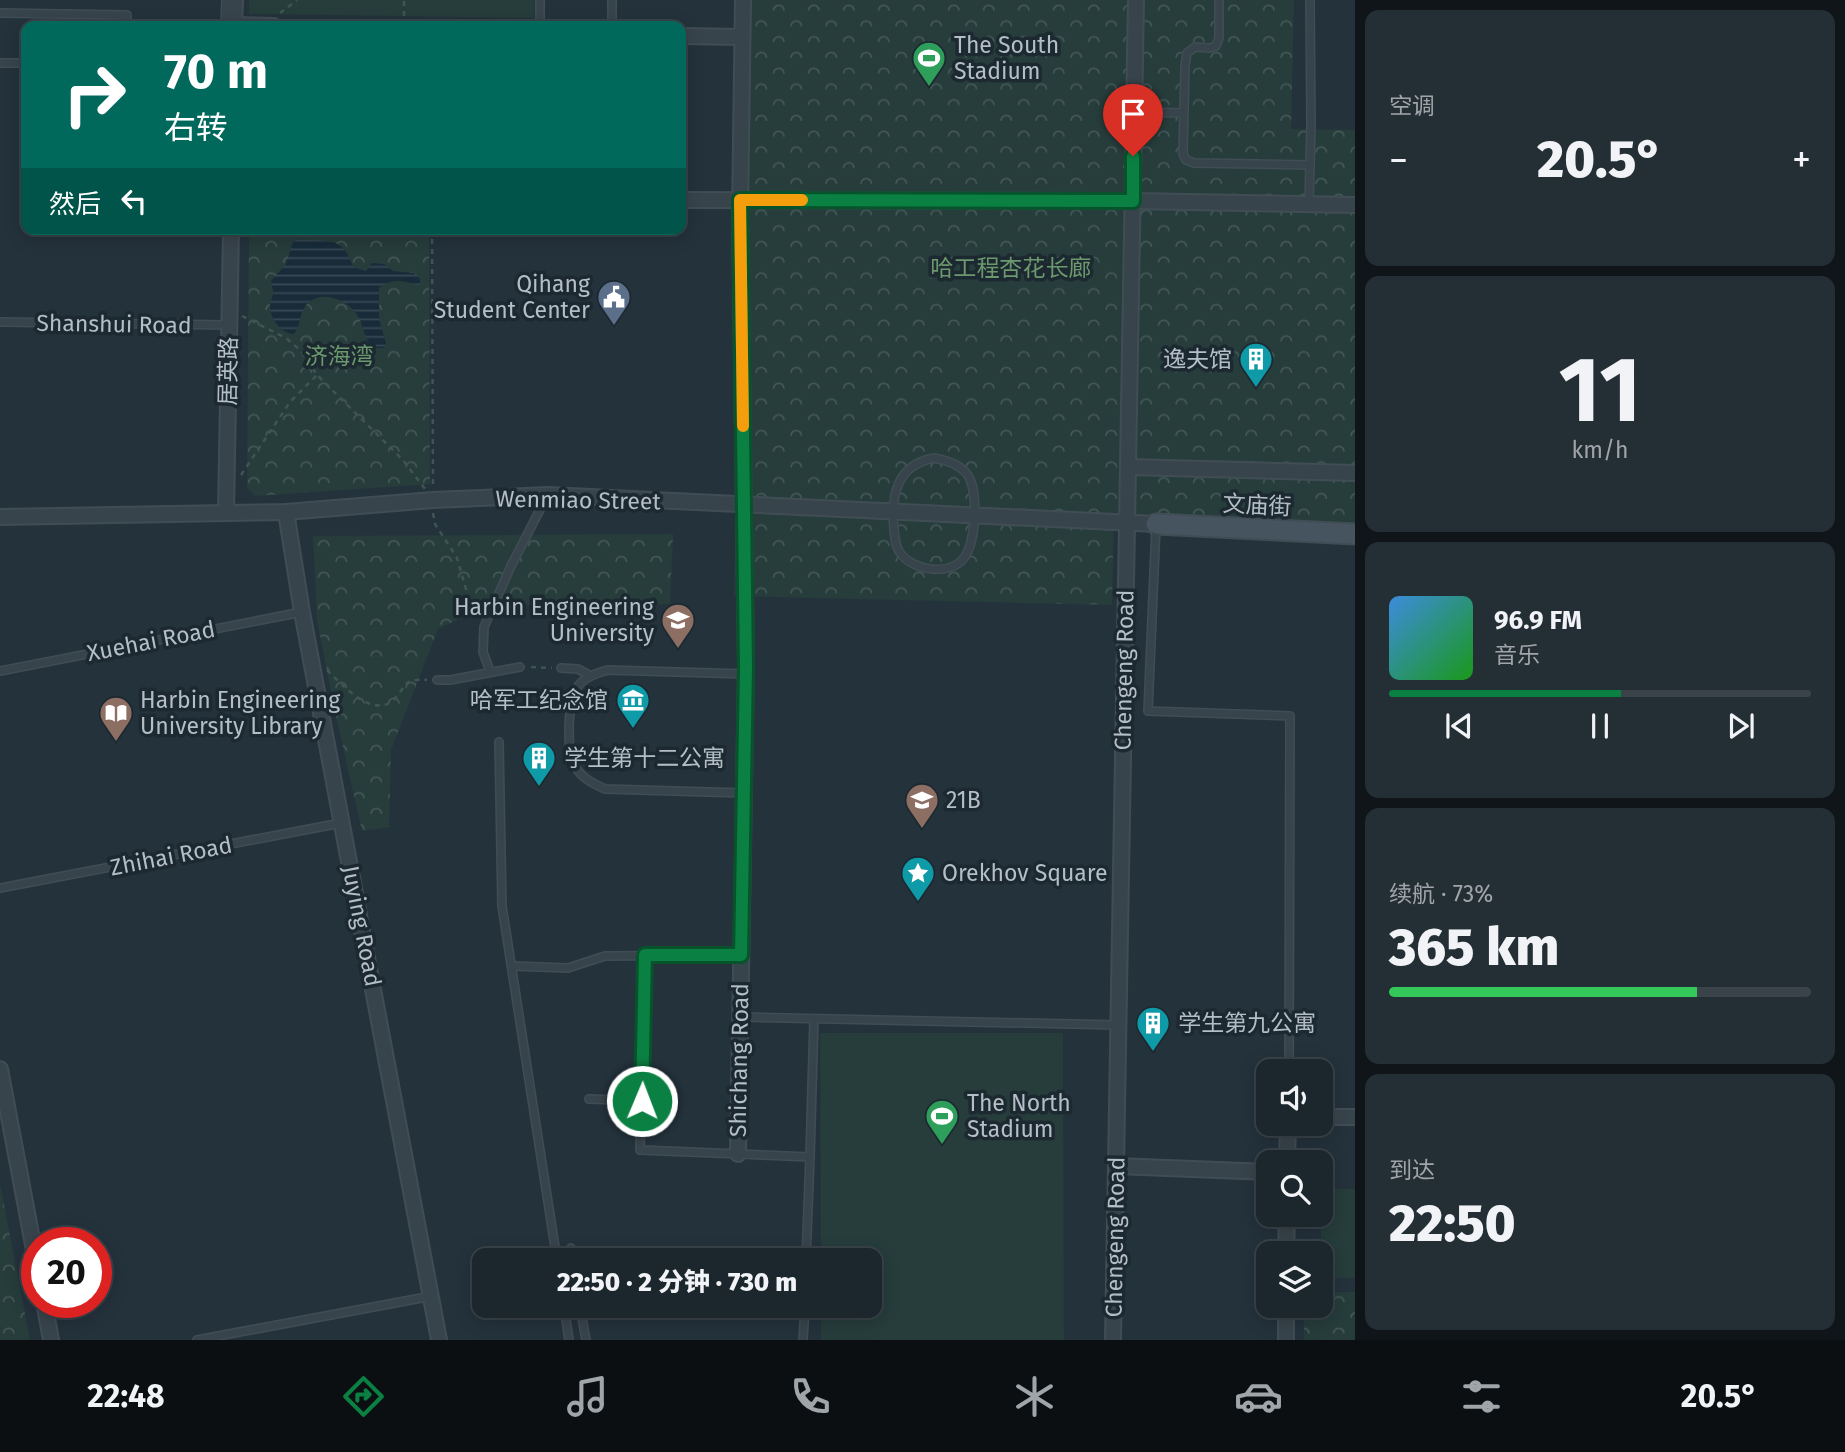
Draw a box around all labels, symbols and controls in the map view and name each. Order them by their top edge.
place label: The South Stadium [954,31,1059,85]
sports icon: The South Stadium [910,39,948,88]
text: 70 m [164,42,268,101]
icon: right [49,49,140,140]
pin [1103,84,1163,156]
text: 空调 [1389,92,1435,120]
icon: arrive [1114,95,1152,133]
text: 右转 [164,109,228,147]
text: 20.5° [1537,128,1663,191]
text: − [1389,137,1408,183]
text: + [1792,137,1811,183]
icon: left [115,182,153,220]
text: 然后 [49,189,101,220]
park label: 哈工程杏花长廊 [931,254,1092,282]
place label: Qihang Student Center [434,270,590,324]
public building icon: Qihang Student Center [595,278,633,327]
street label: Shanshui Road [36,309,192,339]
street label: 居英路 [213,336,243,406]
text: 11 [1559,336,1641,445]
building icon: 逸夫馆 [1237,340,1275,389]
park label: 济海湾 [305,342,374,370]
place label: 逸夫馆 [1163,345,1232,373]
text: km/h [1572,436,1628,464]
street label: Wenmiao Street [495,485,662,515]
street label: 文庙街 [1222,489,1292,521]
street label: Chengeng Road [1109,589,1139,751]
place label: Harbin Engineering University [454,593,655,647]
school or university icon: Harbin Engineering University [659,601,697,650]
text: 96.9 FM [1494,605,1582,636]
street label: Xuehai Road [85,615,217,667]
text: 音乐 [1494,641,1540,669]
museum icon: 哈军工纪念馆 [614,681,652,730]
place label: Harbin Engineering University Library [140,686,340,740]
place label: 哈军工纪念馆 [470,686,608,714]
library icon: Harbin Engineering University Library [97,694,135,743]
icon: previous [1440,707,1478,745]
icon: pause [1581,707,1619,745]
icon: next [1722,707,1760,745]
building icon: 学生第十二公寓 [520,739,558,788]
place label: 学生第十二公寓 [564,744,725,772]
school or university icon: 21B [903,781,941,830]
place label: 21B [946,786,981,814]
street label: Zhihai Road [108,830,234,882]
place icon: Orekhov Square [899,854,937,903]
place label: Orekhov Square [942,859,1108,887]
street label: Juying Road [337,863,387,989]
text: 续航 · 73% [1389,880,1493,908]
text: 365 km [1389,916,1559,979]
street label: Shichang Road [724,983,754,1137]
building icon: 学生第九公寓 [1134,1004,1172,1053]
place label: 学生第九公寓 [1178,1009,1316,1037]
map controls [1256,1059,1333,1318]
button: sound [1256,1059,1333,1136]
position arrow [605,1064,679,1138]
place label: The North Stadium [967,1089,1071,1143]
sports icon: The North Stadium [923,1097,961,1146]
button: search [1256,1150,1333,1227]
street label: Chengeng Road [1100,1156,1130,1318]
text: 到达 [1389,1156,1435,1184]
text: 22:50 [1389,1192,1516,1255]
speed limit sign: 20 [21,1227,112,1318]
button: layers [1256,1241,1333,1318]
text: 22:50 · 2 分钟 · 730 m [557,1267,797,1298]
icon: directions [339,1372,388,1421]
icon: music [563,1372,612,1421]
icon: phone [786,1372,835,1421]
icon: climate [1010,1372,1059,1421]
icon: car [1234,1372,1283,1421]
icon: filters [1457,1372,1506,1421]
text: 22:48 [87,1377,165,1415]
text: 20.5° [1681,1377,1758,1415]

